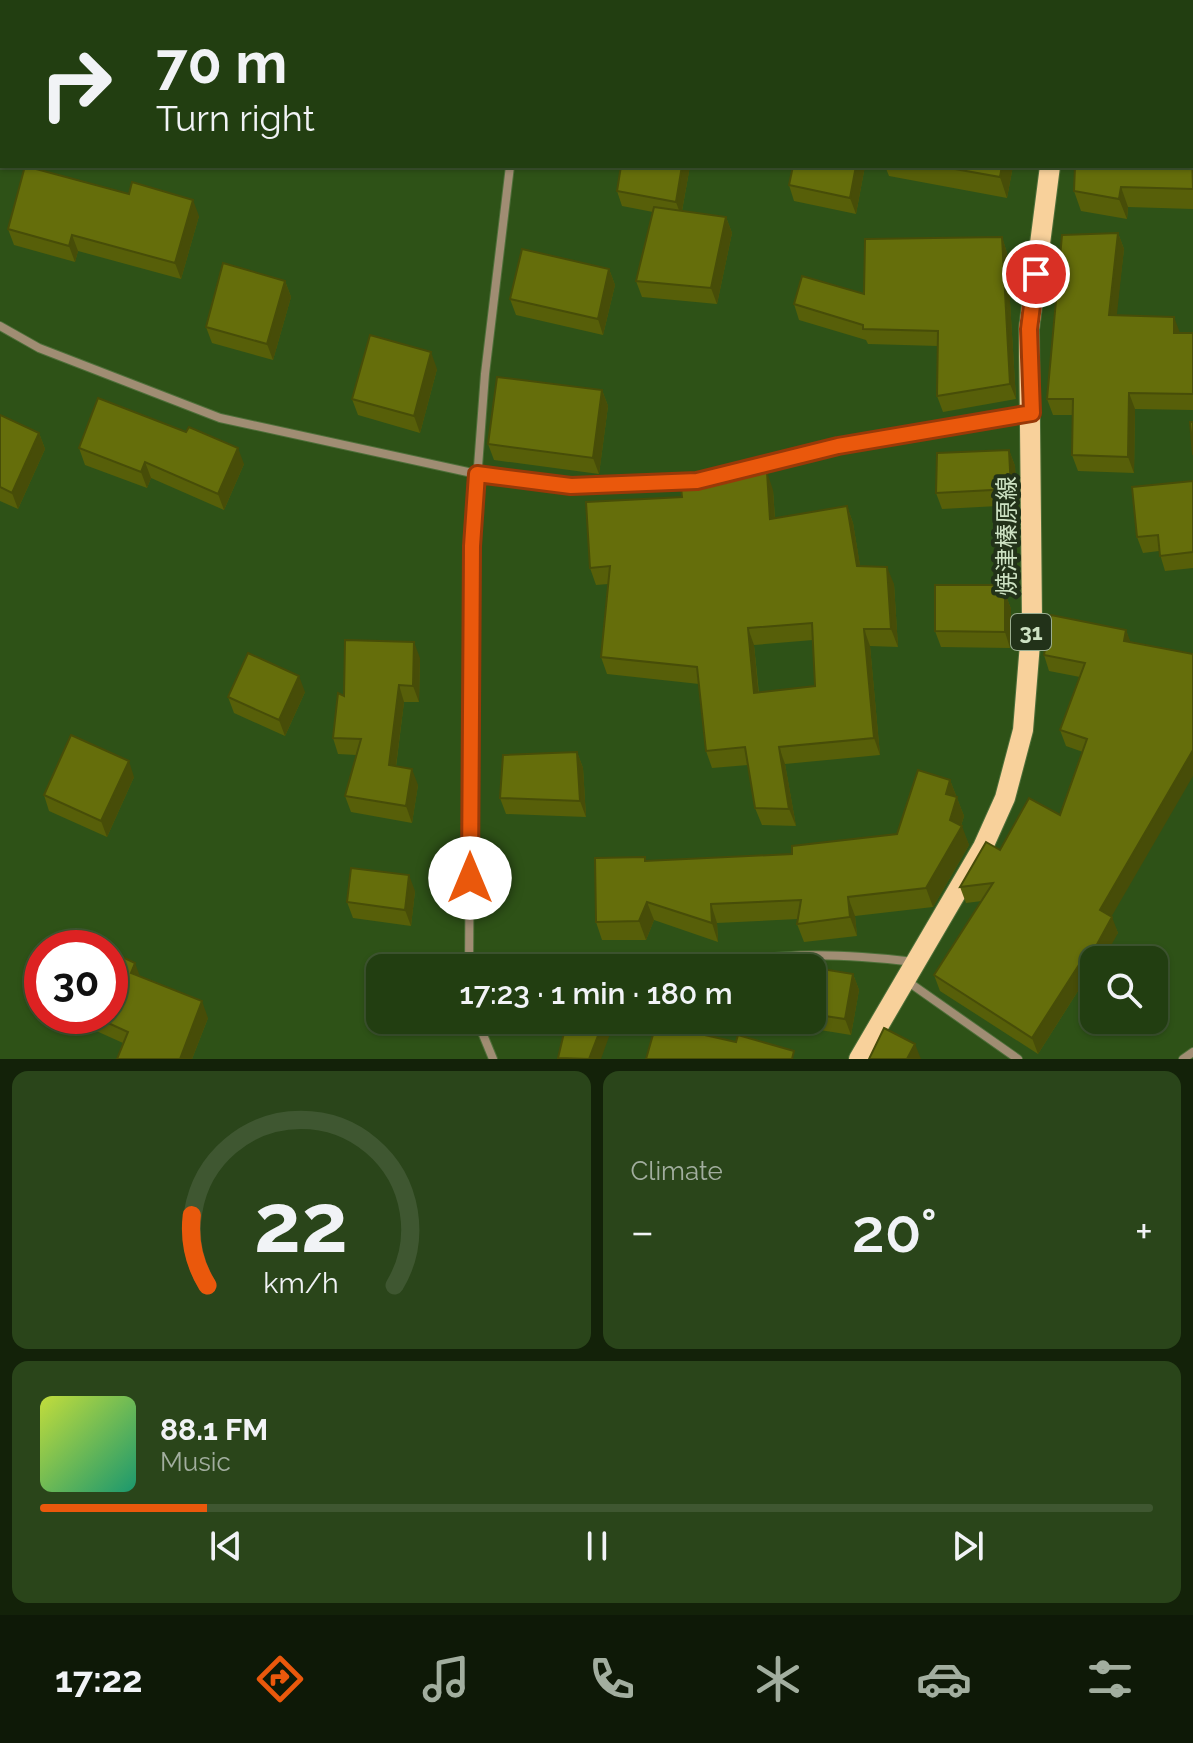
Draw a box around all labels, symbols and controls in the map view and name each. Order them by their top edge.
text: 70 m [156,30,287,96]
icon: right [24,32,128,136]
text: Turn right [156,97,315,139]
pin [1002,240,1070,308]
icon: arrive [1014,252,1058,296]
street label: 焼津榛原線 [992,476,1021,596]
road number: 31 [1011,614,1051,650]
position arrow [428,836,512,920]
speed limit sign: 30 [24,930,128,1034]
map controls [1080,946,1168,1034]
button: search [1080,946,1168,1034]
text: 17:23 · 1 min · 180 m [460,976,732,1011]
text: Climate [631,1156,723,1186]
text: 22 [254,1174,348,1271]
text: 20° [852,1196,937,1266]
text: − [631,1206,654,1257]
text: + [1135,1206,1153,1257]
text: km/h [264,1266,339,1300]
text: 88.1 FM [160,1412,268,1447]
text: Music [160,1447,231,1477]
icon: previous [204,1524,248,1568]
icon: pause [575,1524,619,1568]
icon: next [946,1524,990,1568]
icon: directions [252,1651,308,1707]
icon: music [418,1651,474,1707]
icon: phone [584,1651,640,1707]
icon: climate [750,1651,806,1707]
icon: car [916,1651,972,1707]
icon: filters [1082,1651,1138,1707]
text: 17:22 [55,1658,142,1700]

